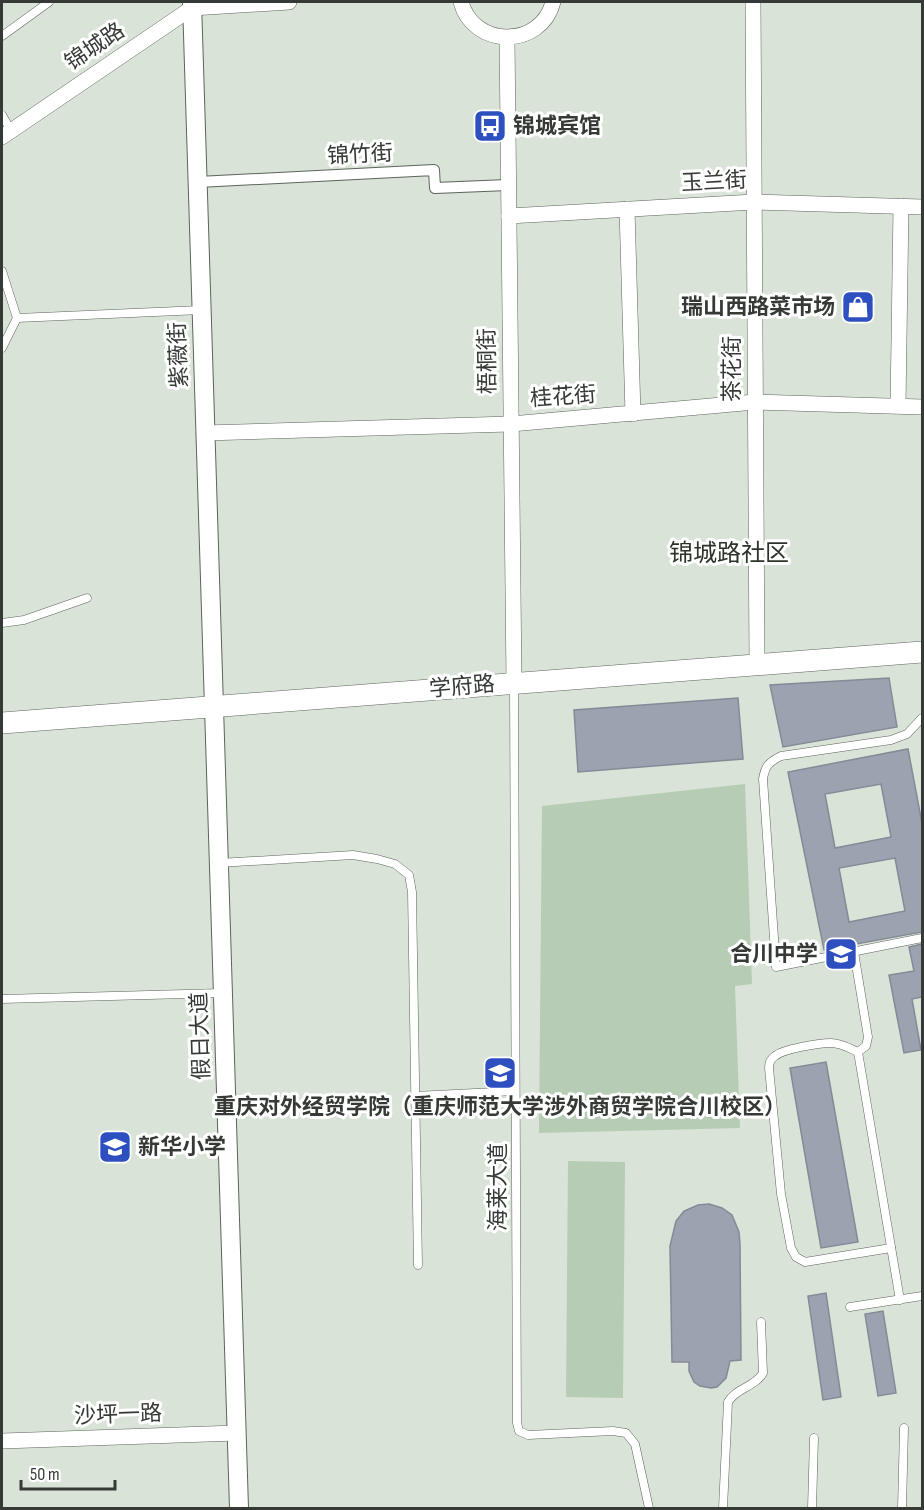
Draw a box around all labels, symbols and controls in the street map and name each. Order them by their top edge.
street label: 锦城路 [60,17,130,77]
bus stop icon: 锦城宾馆 [472,108,508,144]
place label: 锦城宾馆 [513,113,601,140]
street label: 锦竹街 [326,140,394,170]
street label: 玉兰街 [680,167,748,197]
shop icon: 瑞山西路菜市场 [840,289,876,325]
place label: 瑞山西路菜市场 [681,294,835,321]
street label: 紫薇街 [164,322,194,388]
street label: 梧桐街 [474,328,502,394]
street label: 茶花街 [719,336,746,402]
street label: 桂花街 [529,381,597,413]
district label: 锦城路社区 [669,539,789,568]
street label: 学府路 [428,671,496,703]
school or university icon: 合川中学 [823,936,859,972]
place label: 合川中学 [730,941,818,968]
street label: 假日大道 [186,992,216,1080]
school or university icon: 重庆对外经贸学院（重庆师范大学涉外商贸学院合川校区） [482,1055,518,1091]
place label: 重庆对外经贸学院（重庆师范大学涉外商贸学院合川校区） [214,1094,786,1121]
school or university icon: 新华小学 [97,1129,133,1165]
place label: 新华小学 [138,1134,226,1161]
street label: 海莱大道 [485,1143,512,1231]
street label: 沙坪一路 [74,1400,162,1430]
scale bar [21,1453,116,1491]
text: 50 m [30,1464,60,1485]

